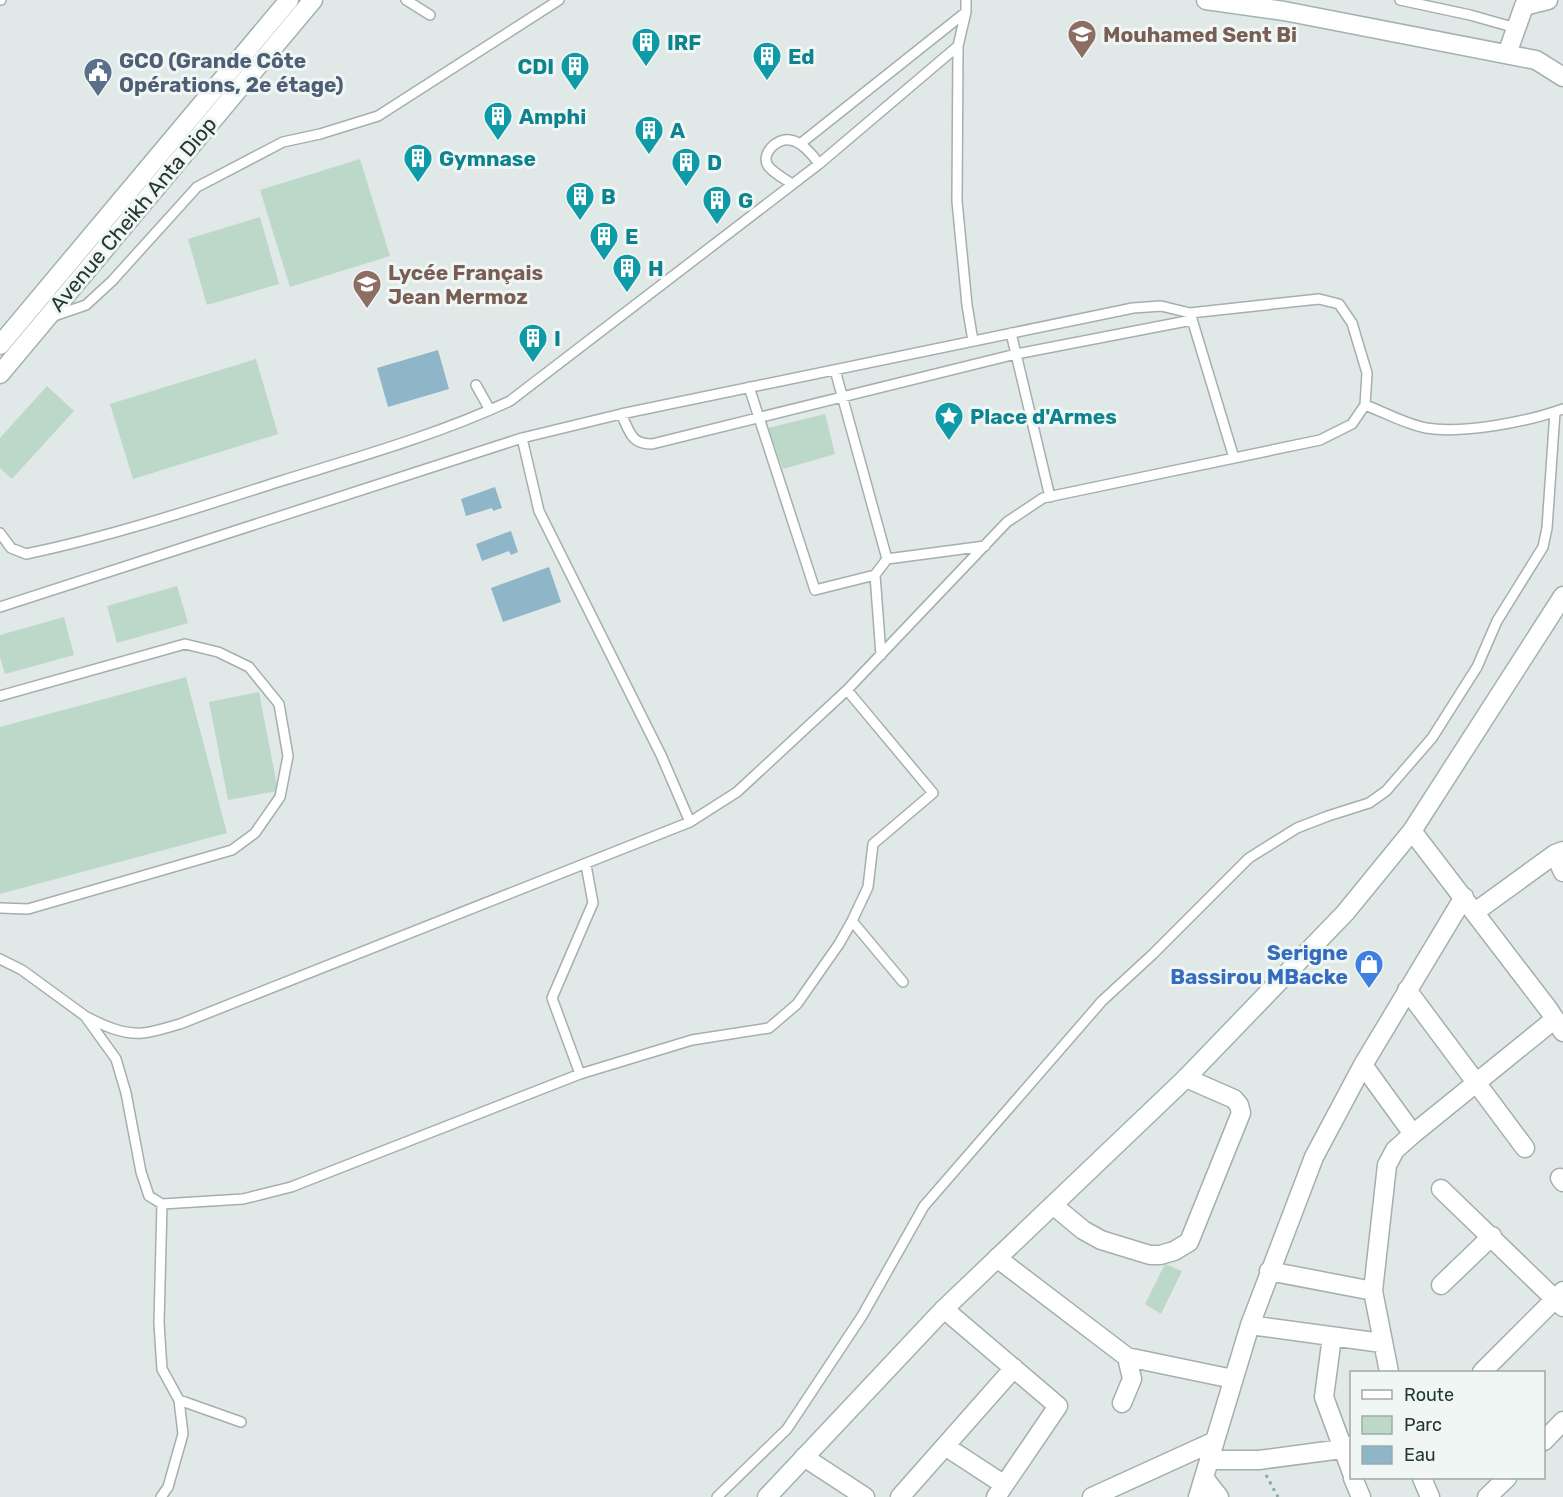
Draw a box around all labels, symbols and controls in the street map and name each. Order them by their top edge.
school or university icon: Mouhamed Sent Bi [1066,18,1098,60]
place label: Mouhamed Sent Bi [1103,22,1297,47]
building icon: IRF [630,26,662,68]
place label: IRF [667,30,701,55]
building icon: Ed [751,40,783,82]
place label: Ed [788,44,815,69]
place label: GCO (Grande Côte Opérations, 2e étage) [119,48,344,97]
building icon: CDI [559,50,591,92]
place label: CDI [517,54,554,79]
public building icon: GCO (Grande Côte Opérations, 2e étage) [82,56,114,98]
building icon: Amphi [482,100,514,142]
place label: Amphi [519,104,586,129]
street label: Avenue Cheikh Anta Diop [44,112,222,316]
building icon: A [633,114,665,156]
place label: A [670,118,685,143]
building icon: Gymnase [402,142,434,184]
place label: Gymnase [439,146,536,171]
building icon: D [670,146,702,188]
place label: D [707,150,722,175]
building icon: B [564,180,596,222]
place label: B [601,184,616,209]
building icon: G [701,184,733,226]
place label: G [738,188,753,213]
building icon: E [588,220,620,262]
place label: E [625,224,638,249]
building icon: H [611,252,643,294]
place label: H [648,256,664,281]
place label: Lycée Français Jean Mermoz [388,260,543,309]
school or university icon: Lycée Français Jean Mermoz [351,268,383,310]
building icon: I [517,322,549,364]
place label: I [554,326,561,351]
place icon: Place d'Armes [933,400,965,442]
place label: Place d'Armes [970,404,1117,429]
place label: Serigne Bassirou MBacke [1170,940,1348,989]
shop icon: Serigne Bassirou MBacke [1353,948,1385,990]
legend [1350,1371,1545,1479]
text: Route [1404,1384,1454,1406]
text: Parc [1404,1414,1442,1436]
text: Eau [1404,1444,1436,1466]

